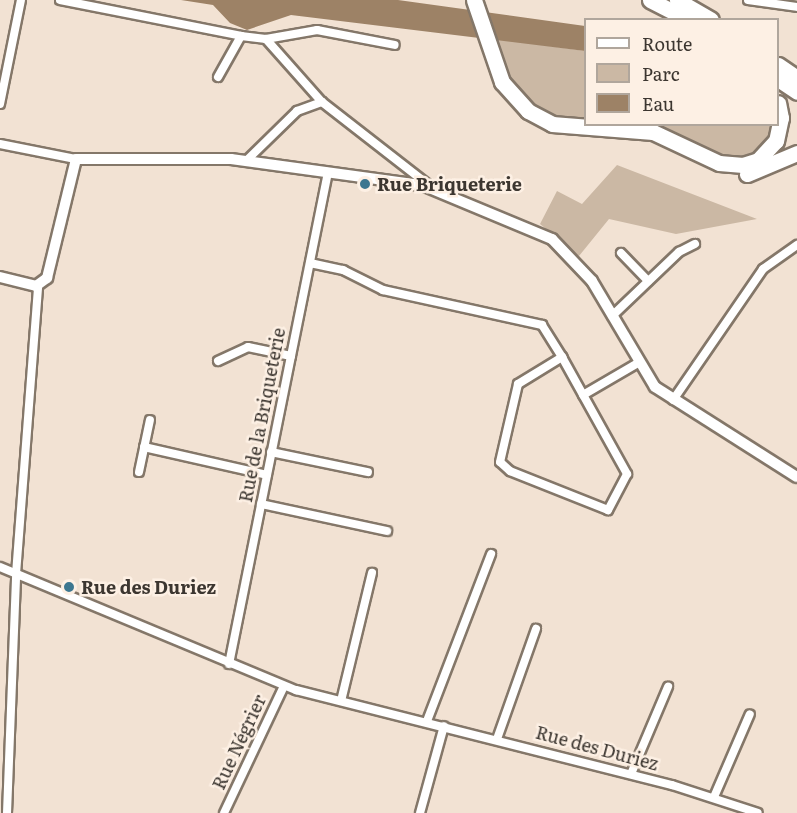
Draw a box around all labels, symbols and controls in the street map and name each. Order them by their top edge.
legend [584,18,779,126]
text: Route [642,30,692,57]
text: Parc [642,60,680,87]
text: Eau [642,90,674,117]
place label: Rue Briqueterie [377,173,522,195]
marker: Rue Briqueterie [358,177,372,191]
street label: Rue de la Briqueterie [234,326,290,504]
place label: Rue des Duriez [81,576,216,598]
marker: Rue des Duriez [62,580,76,594]
street label: Rue Négrier [208,691,270,793]
street label: Rue des Duriez [533,721,661,775]

